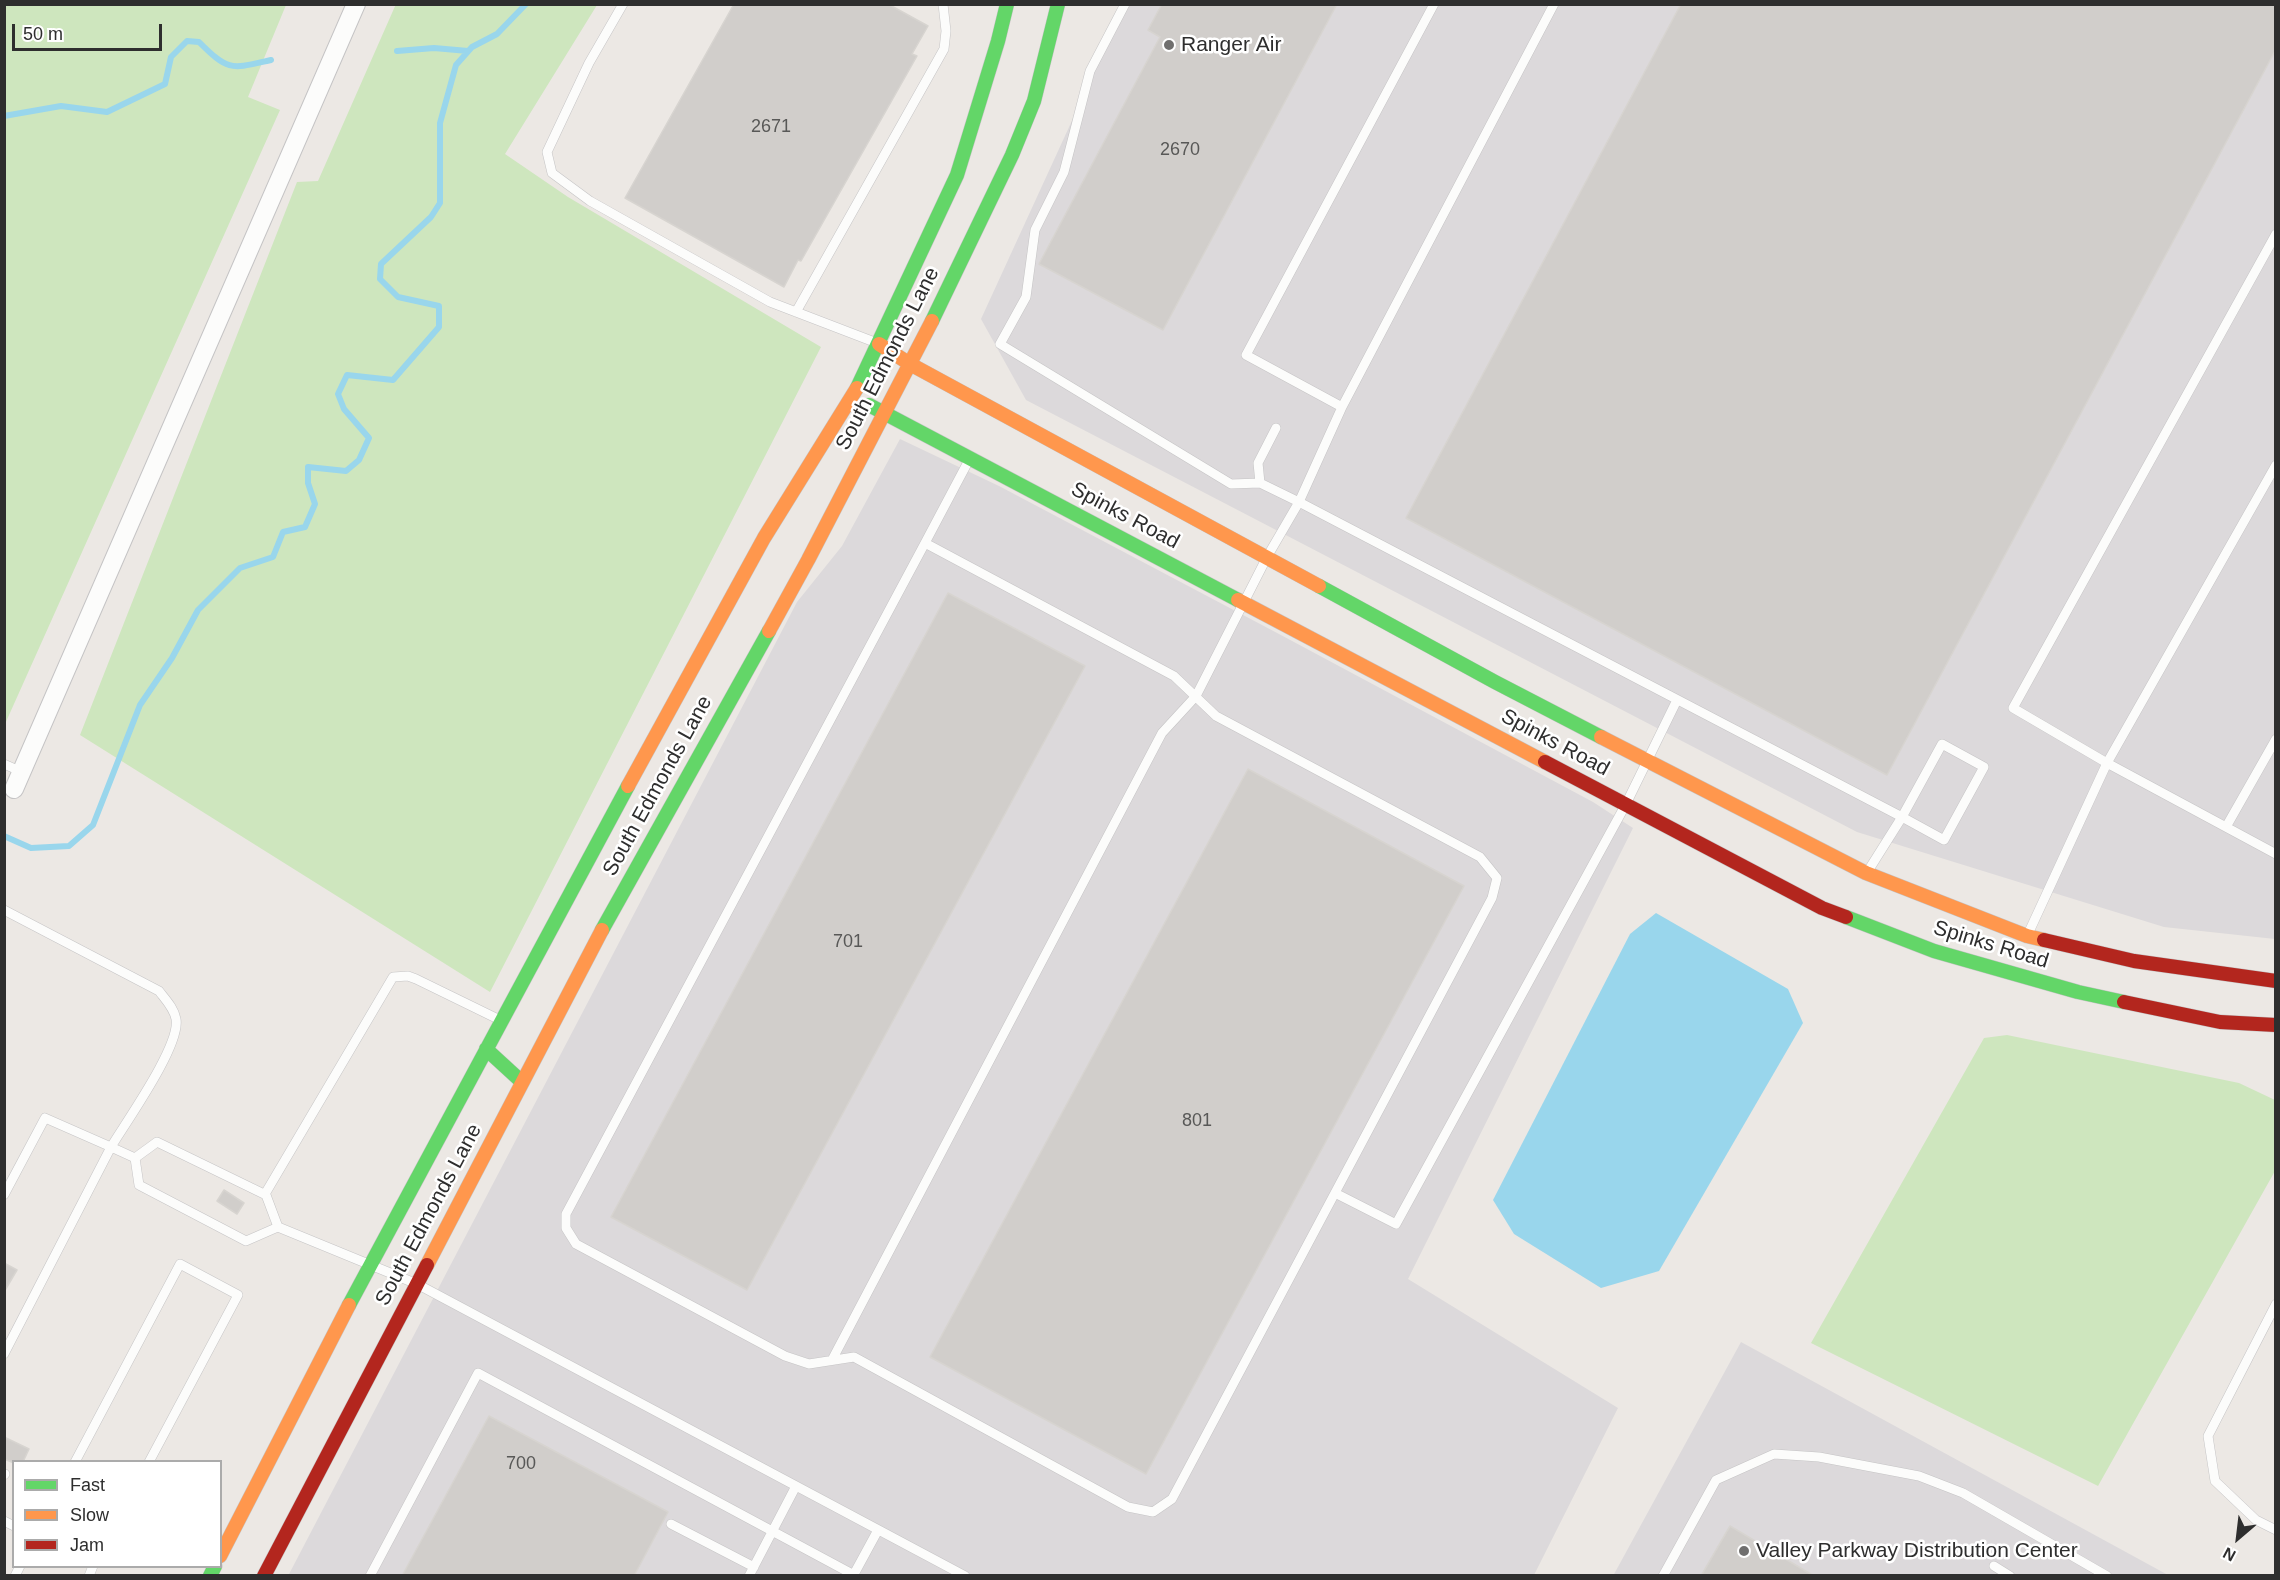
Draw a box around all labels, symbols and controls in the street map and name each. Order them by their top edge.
scale bar [15,12,165,50]
text: 50 m [23,24,63,44]
place label: Ranger Air [1181,32,1281,58]
marker: Ranger Air [1162,38,1176,52]
house number: 2671 [751,116,791,138]
house number: 2670 [1160,139,1200,161]
street label: South Edmonds Lane [831,263,945,455]
street label: Spinks Road [1067,477,1183,555]
street label: South Edmonds Lane [598,692,718,880]
street label: Spinks Road [1497,704,1613,782]
street label: Spinks Road [1930,916,2052,974]
house number: 701 [833,931,863,953]
house number: 801 [1182,1110,1212,1132]
street label: South Edmonds Lane [370,1120,488,1310]
house number: 700 [506,1453,536,1475]
legend [12,1460,222,1568]
text: Fast [70,1475,105,1495]
text: Slow [70,1505,109,1525]
north arrow [2208,1508,2268,1568]
text: Jam [70,1535,104,1555]
place label: Valley Parkway Distribution Center [1756,1538,2078,1564]
marker: Valley Parkway Distribution Center [1737,1544,1751,1558]
text: N [2220,1544,2238,1565]

